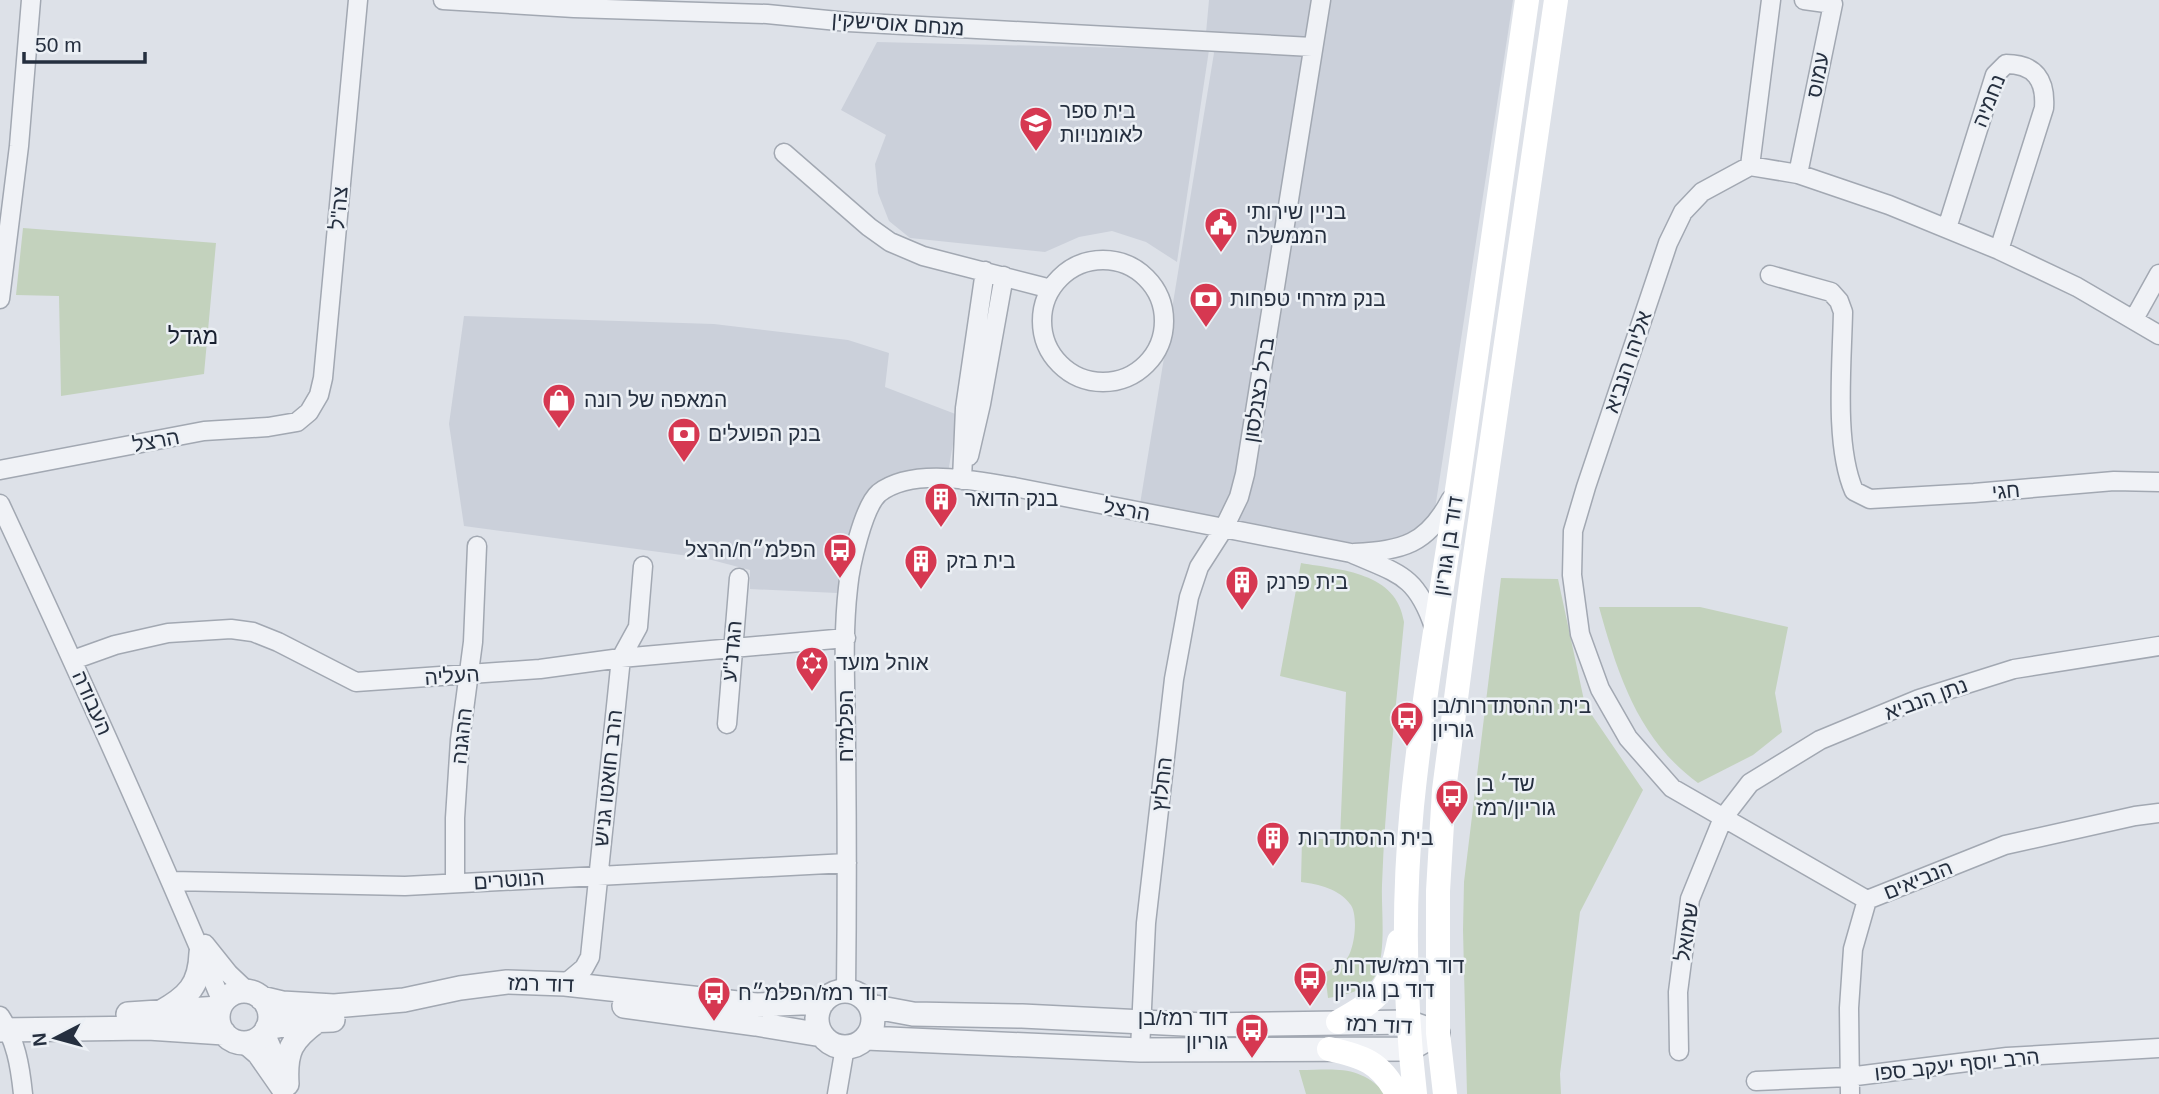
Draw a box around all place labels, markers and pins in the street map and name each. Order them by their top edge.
place label: בית ספר לאומנויות [1060,99,1143,146]
school or university icon: בית ספר לאומנויות [1017,104,1055,153]
place label: בניין שירותי הממשלה [1246,200,1346,247]
public building icon: בניין שירותי הממשלה [1202,205,1240,254]
bank icon: בנק מזרחי טפחות [1187,280,1225,329]
place label: בנק מזרחי טפחות [1230,287,1386,310]
shop icon: המאפה של רונה [540,381,578,430]
place label: המאפה של רונה [584,388,727,411]
bank icon: בנק הפועלים [665,415,703,464]
place label: בנק הפועלים [708,422,821,445]
building icon: בנק הדואר [922,480,960,529]
place label: בנק הדואר [965,487,1058,510]
bus stop icon: הפלמ״ח/הרצל [821,531,859,580]
place label: הפלמ״ח/הרצל [685,538,816,561]
building icon: בית בזק [902,542,940,591]
place label: בית בזק [946,549,1016,572]
building icon: בית פרנק [1223,563,1261,612]
place label: בית פרנק [1266,570,1348,593]
synagogue icon: אוהל מועד [793,644,831,693]
place label: אוהל מועד [836,651,929,674]
place label: בית ההסתדרות/בן גוריון [1432,694,1591,741]
bus stop icon: בית ההסתדרות/בן גוריון [1388,699,1426,748]
place label: שד׳ בן גוריון/רמז [1476,772,1556,819]
bus stop icon: שד׳ בן גוריון/רמז [1433,777,1471,826]
building icon: בית ההסתדרות [1254,819,1292,868]
place label: בית ההסתדרות [1298,826,1433,849]
place label: דוד רמז/שדרות דוד בן גוריון [1334,954,1465,1001]
bus stop icon: דוד רמז/שדרות דוד בן גוריון [1291,959,1329,1008]
bus stop icon: דוד רמז/הפלמ״ח [695,974,733,1023]
place label: דוד רמז/הפלמ״ח [738,981,888,1004]
place label: דוד רמז/בן גוריון [1138,1006,1228,1053]
bus stop icon: דוד רמז/בן גוריון [1233,1011,1271,1060]

